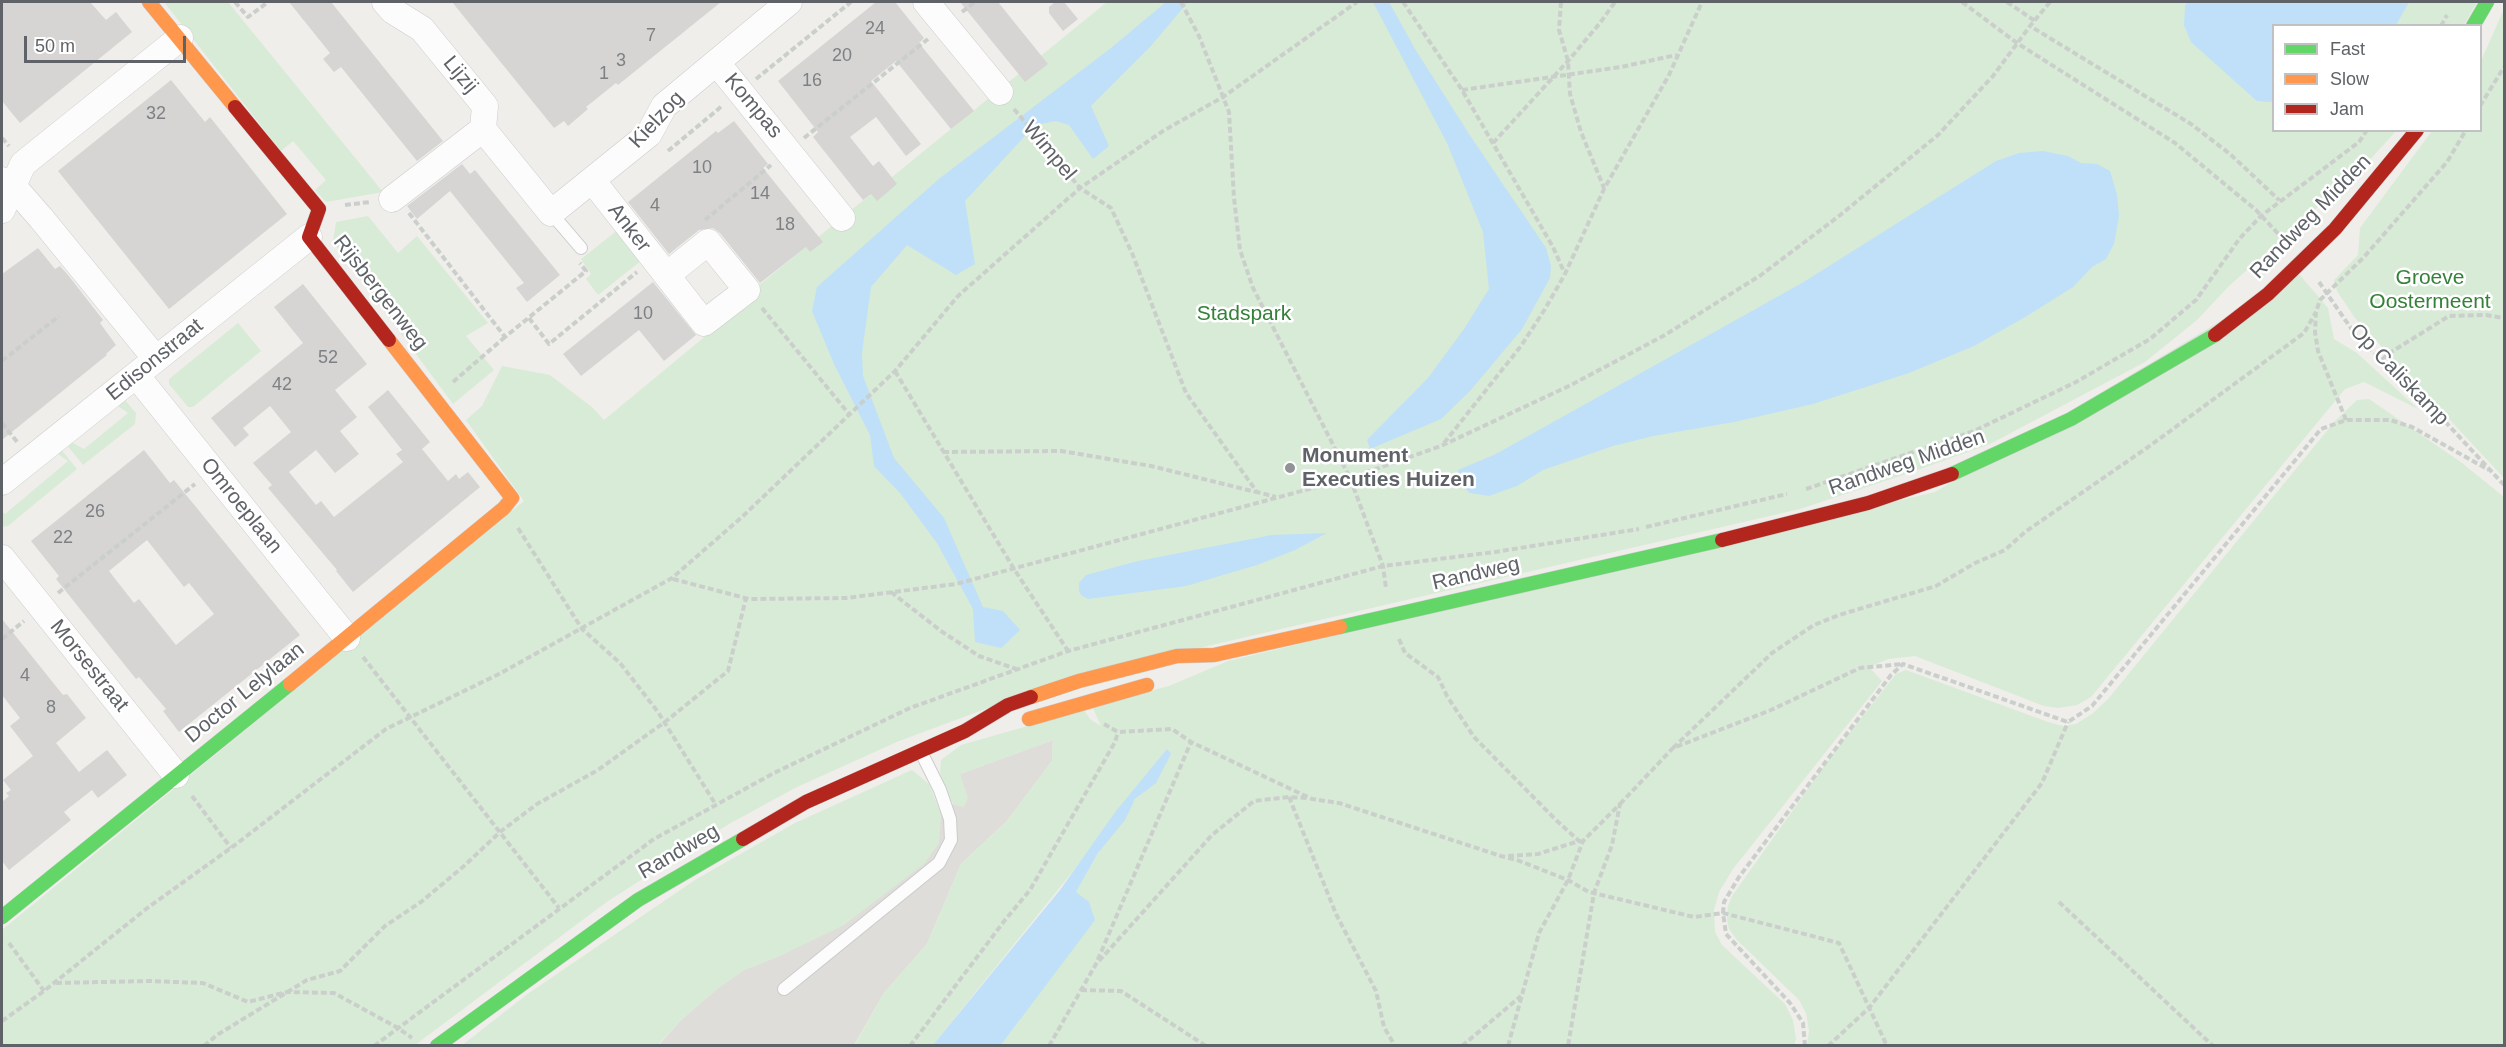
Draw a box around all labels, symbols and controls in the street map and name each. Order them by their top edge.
house number: 24 [865,18,885,40]
scale bar [27,24,189,62]
legend [2272,24,2482,132]
house number: 7 [646,25,656,47]
text: 50 m [35,36,75,56]
text: Fast [2330,39,2365,59]
house number: 20 [832,45,852,67]
house number: 3 [616,50,626,72]
street label: Lijzij [437,51,483,99]
house number: 1 [599,63,609,85]
street label: Kompas [719,68,787,144]
text: Slow [2330,69,2369,89]
house number: 16 [802,70,822,92]
street label: Kielzog [624,86,690,154]
text: Jam [2330,99,2364,119]
house number: 32 [146,103,166,125]
street label: Wimpel [1017,116,1081,186]
street label: Randweg Midden [2245,149,2377,285]
house number: 10 [692,157,712,179]
house number: 14 [750,183,770,205]
house number: 4 [650,195,660,217]
street label: Anker [602,199,656,257]
house number: 18 [775,214,795,236]
street label: Rijsbergenweg [327,231,433,355]
park label: Groeve Oostermeent [2369,265,2491,315]
park label: Stadspark [1197,301,1291,327]
house number: 10 [633,303,653,325]
street label: Edisonstraat [102,313,208,407]
street label: Op Caliskamp [2344,319,2454,431]
house number: 52 [318,347,338,369]
house number: 42 [272,374,292,396]
street label: Randweg Midden [1826,424,1988,502]
place label: Monument Executies Huizen [1302,443,1475,493]
street label: Omroeplaan [195,453,287,559]
marker: Monument Executies Huizen [1283,461,1297,475]
house number: 26 [85,501,105,523]
house number: 22 [53,527,73,549]
street label: Randweg [1430,552,1522,596]
street label: Morsestraat [44,615,134,717]
street label: Doctor Lelylaan [180,637,310,749]
house number: 4 [20,665,30,687]
house number: 8 [46,697,56,719]
street label: Randweg [634,819,724,885]

